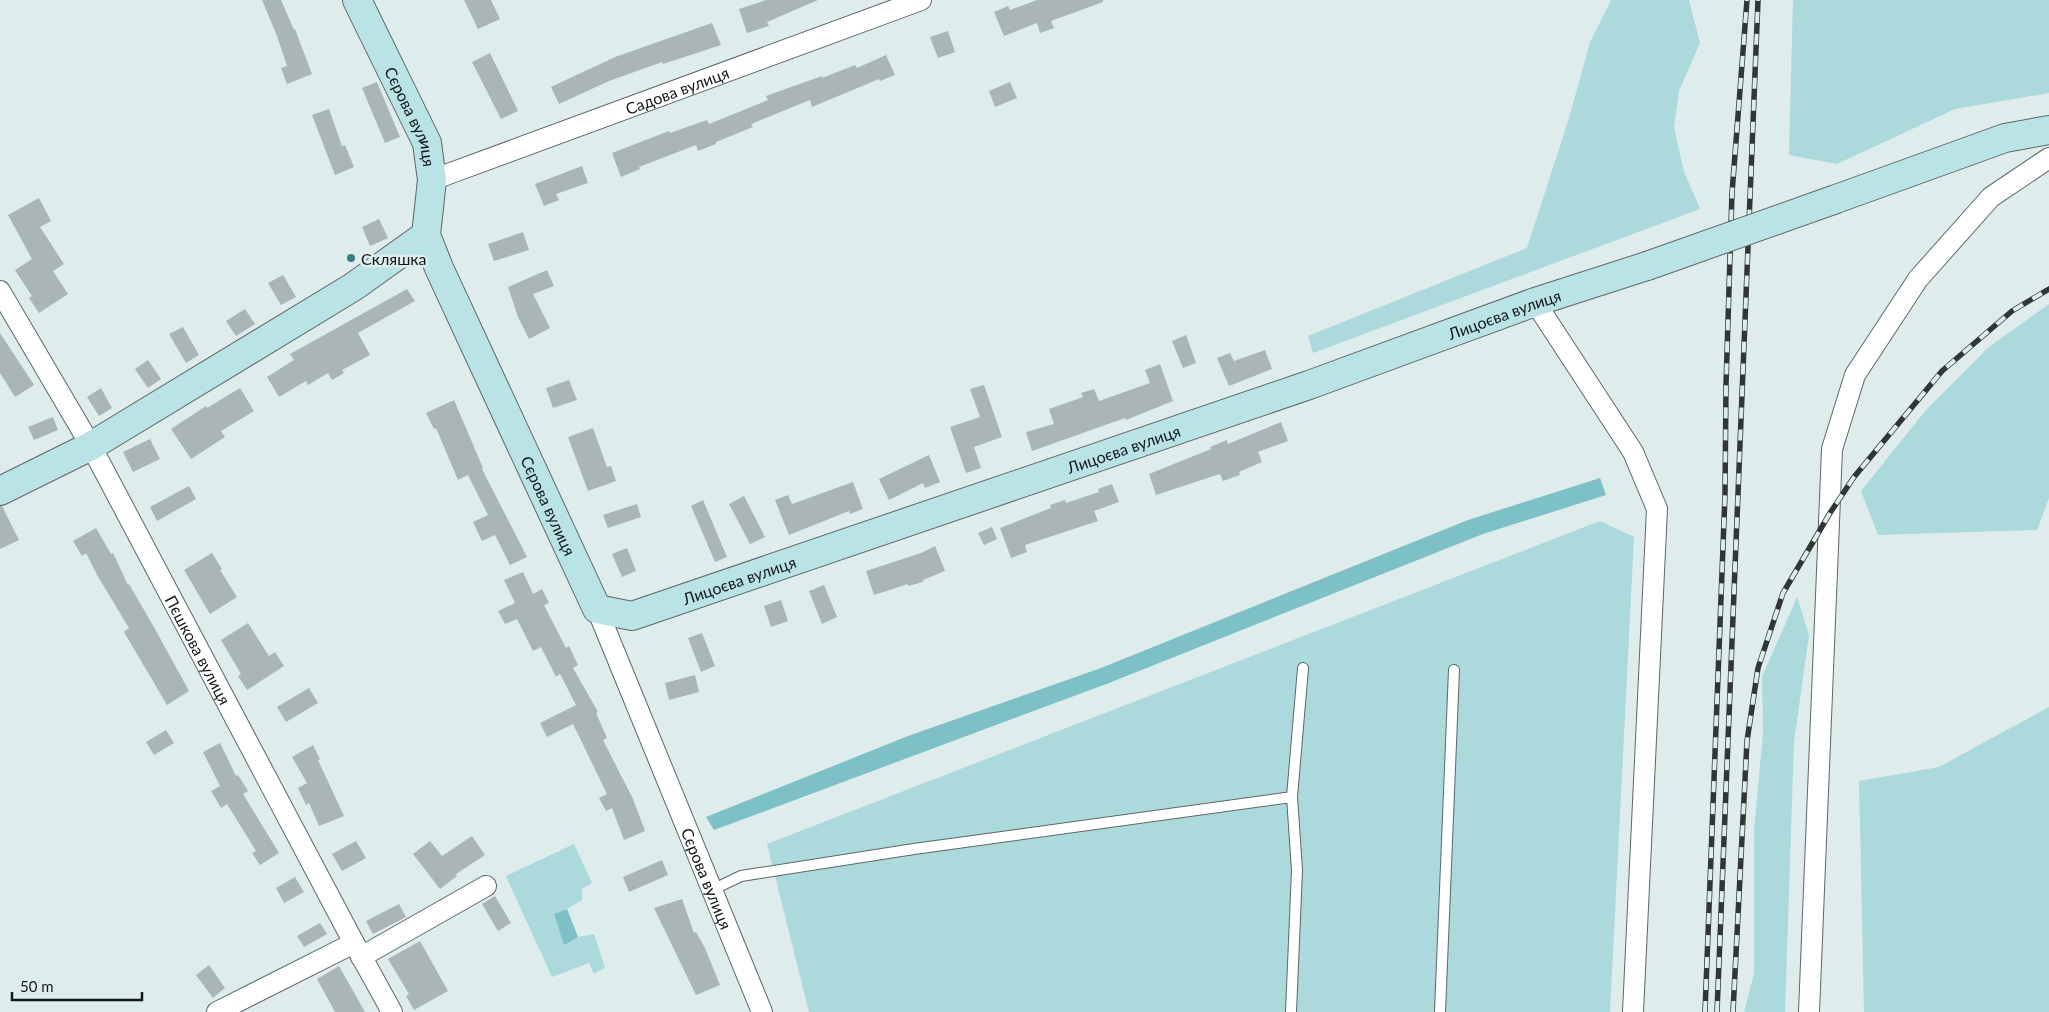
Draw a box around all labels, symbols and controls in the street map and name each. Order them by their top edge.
street label: Садова вулиця [623,62,731,118]
street label: Сєрова вулиця [382,63,440,168]
place label: Скляшка [361,249,427,268]
marker: Скляшка [345,252,357,264]
street label: Лицоєва вулиця [1444,285,1563,343]
street label: Лицоєва вулиця [1063,420,1182,477]
street label: Сєрова вулиця [518,453,580,558]
street label: Лицоєва вулиця [679,551,798,608]
street label: Пєшкова вулиця [162,592,235,707]
street label: Сєрова вулиця [678,825,736,932]
scale bar [12,970,142,1002]
text: 50 m [20,977,54,995]

